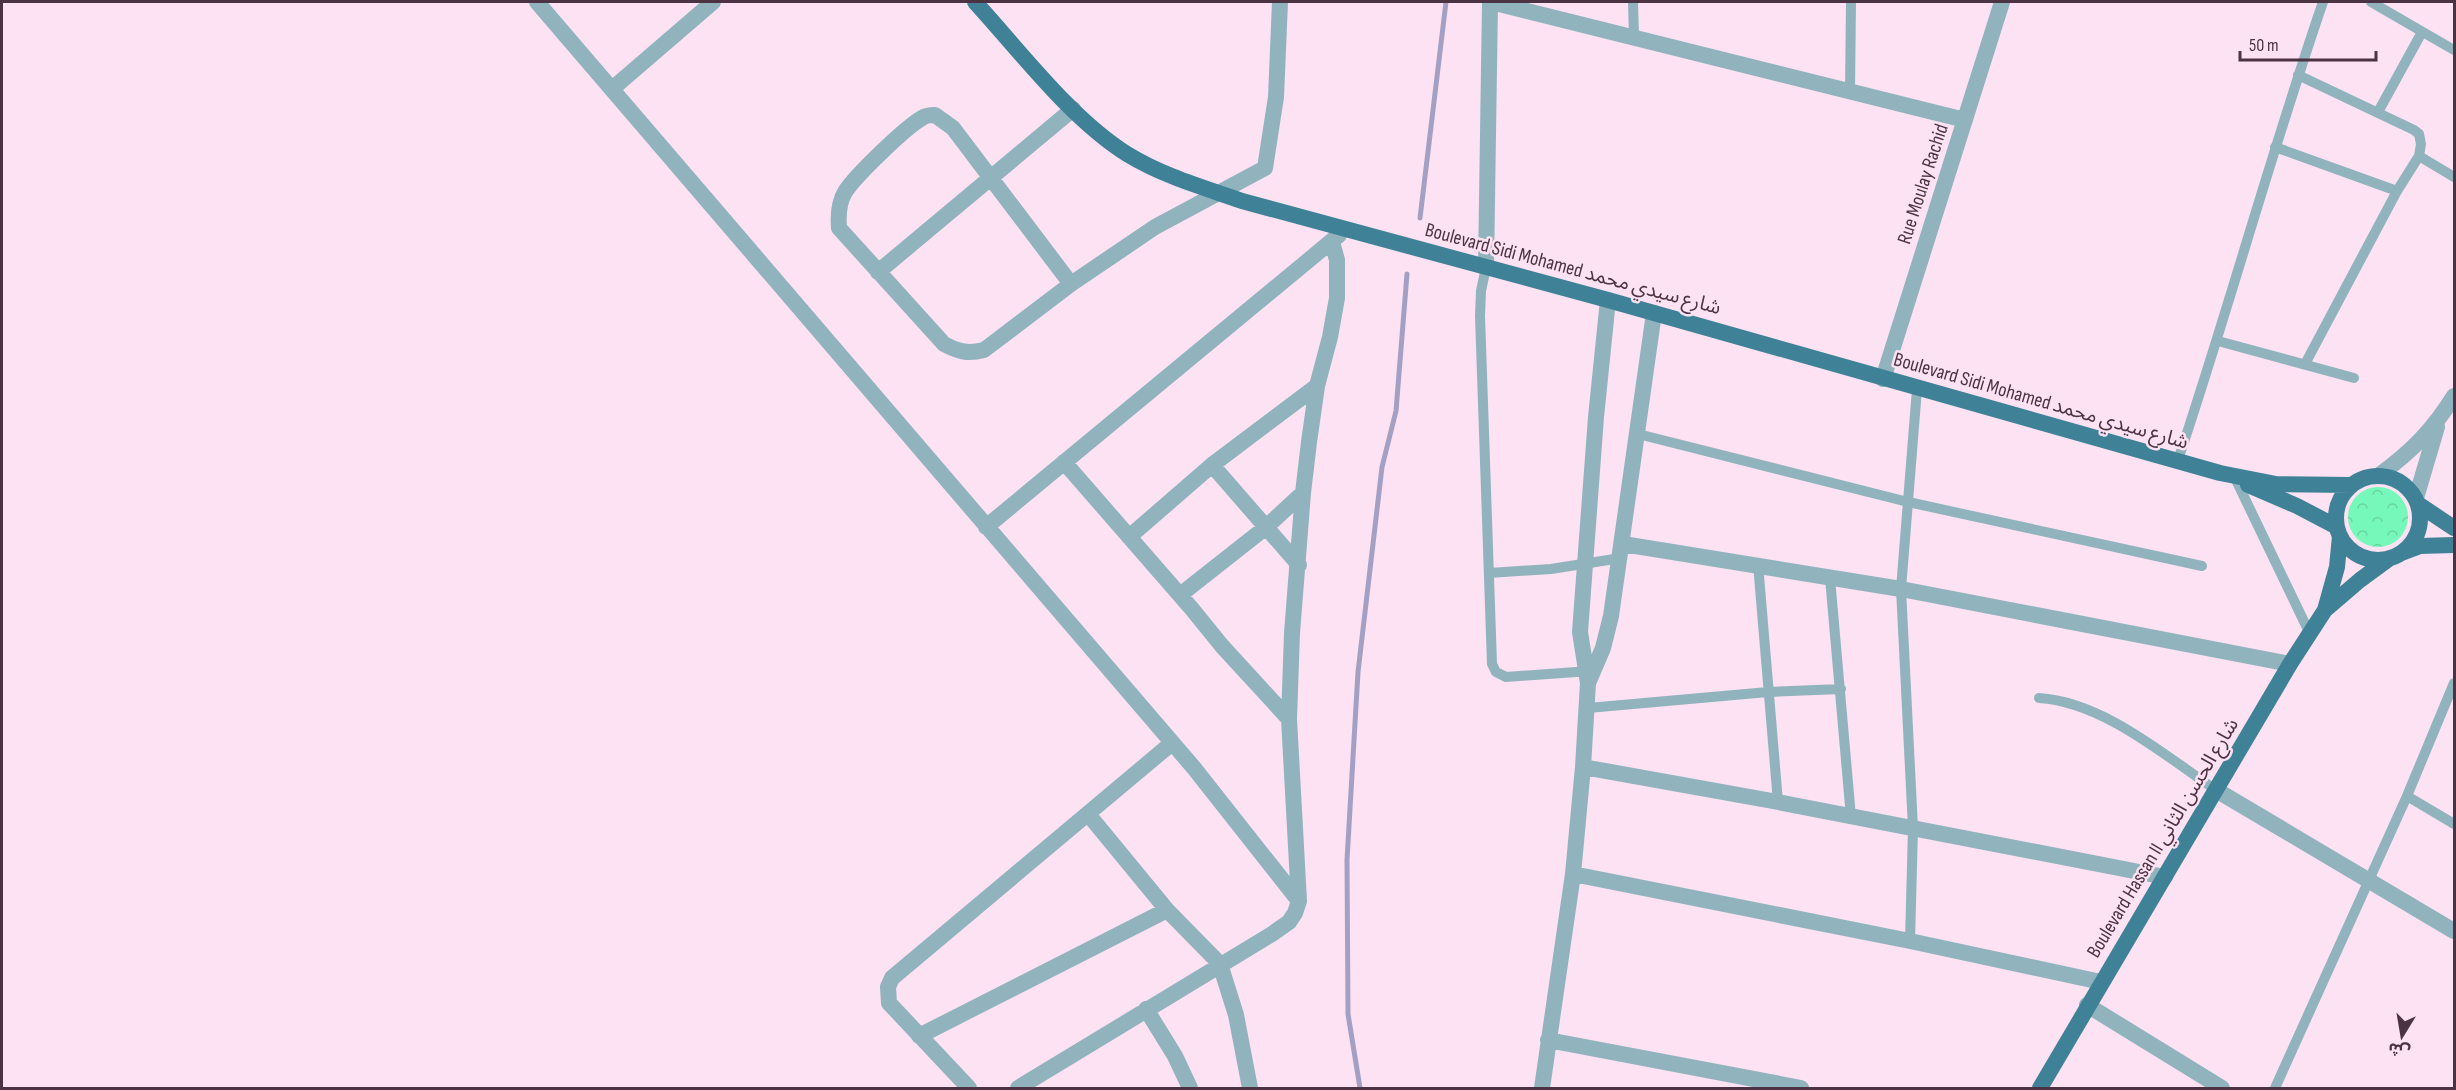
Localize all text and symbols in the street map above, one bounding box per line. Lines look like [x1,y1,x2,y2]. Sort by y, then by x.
scale bar [2240,24,2376,62]
text: 50 m [2249,35,2279,56]
street label: Rue Moulay Rachid [1892,121,1954,247]
street label: Boulevard Sidi Mohamed شارع سيدي محمد [1422,218,1724,323]
street label: Boulevard Sidi Mohamed شارع سيدي محمد [1890,347,2191,457]
street label: Boulevard Hassan II شارع الحسن الثاني [2082,714,2246,963]
north arrow [2372,1006,2432,1066]
text: ش [2387,1038,2412,1061]

